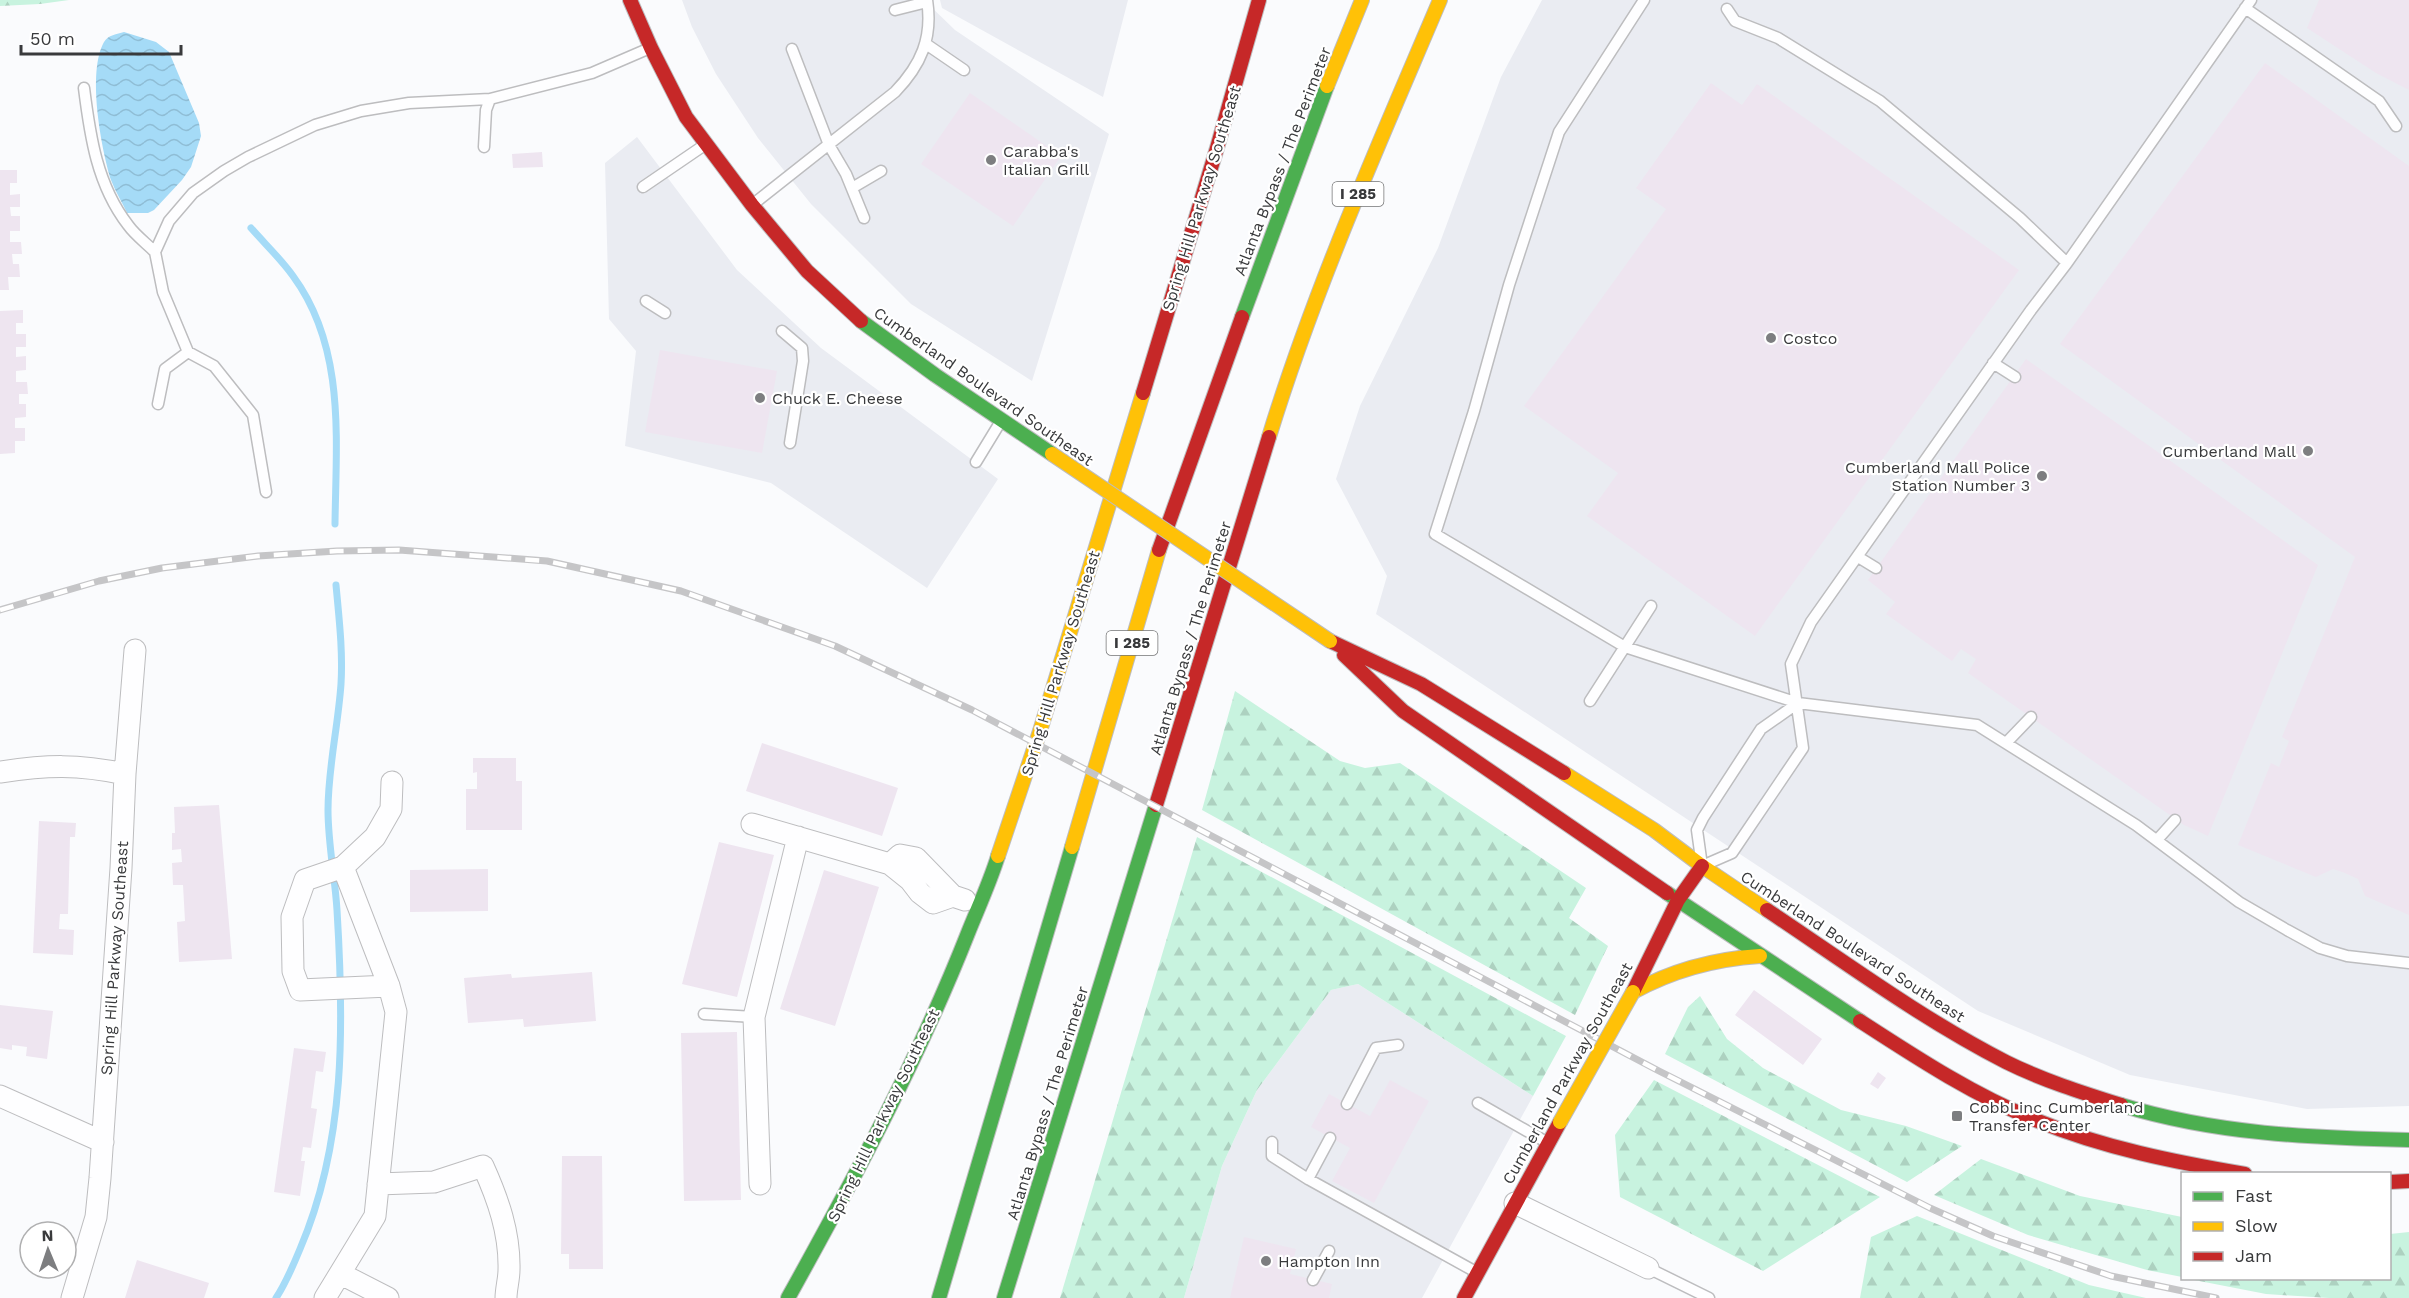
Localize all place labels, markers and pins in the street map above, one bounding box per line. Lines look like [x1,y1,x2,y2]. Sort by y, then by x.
place label: Carabba's Italian Grill [1003,142,1089,179]
marker: Carabba's Italian Grill [984,153,998,167]
place label: Costco [1783,329,1837,348]
marker: Costco [1764,331,1778,345]
place label: Chuck E. Cheese [772,389,903,408]
marker: Chuck E. Cheese [753,391,767,405]
place label: Cumberland Mall [2162,442,2296,461]
marker: Cumberland Mall [2301,444,2315,458]
place label: Cumberland Mall Police Station Number 3 [1845,458,2030,495]
marker: Cumberland Mall Police Station Number 3 [2035,469,2049,483]
place label: CobbLinc Cumberland Transfer Center [1969,1098,2143,1135]
marker: CobbLinc Cumberland Transfer Center [1950,1109,1964,1123]
place label: Hampton Inn [1278,1252,1380,1271]
marker: Hampton Inn [1259,1254,1273,1268]

